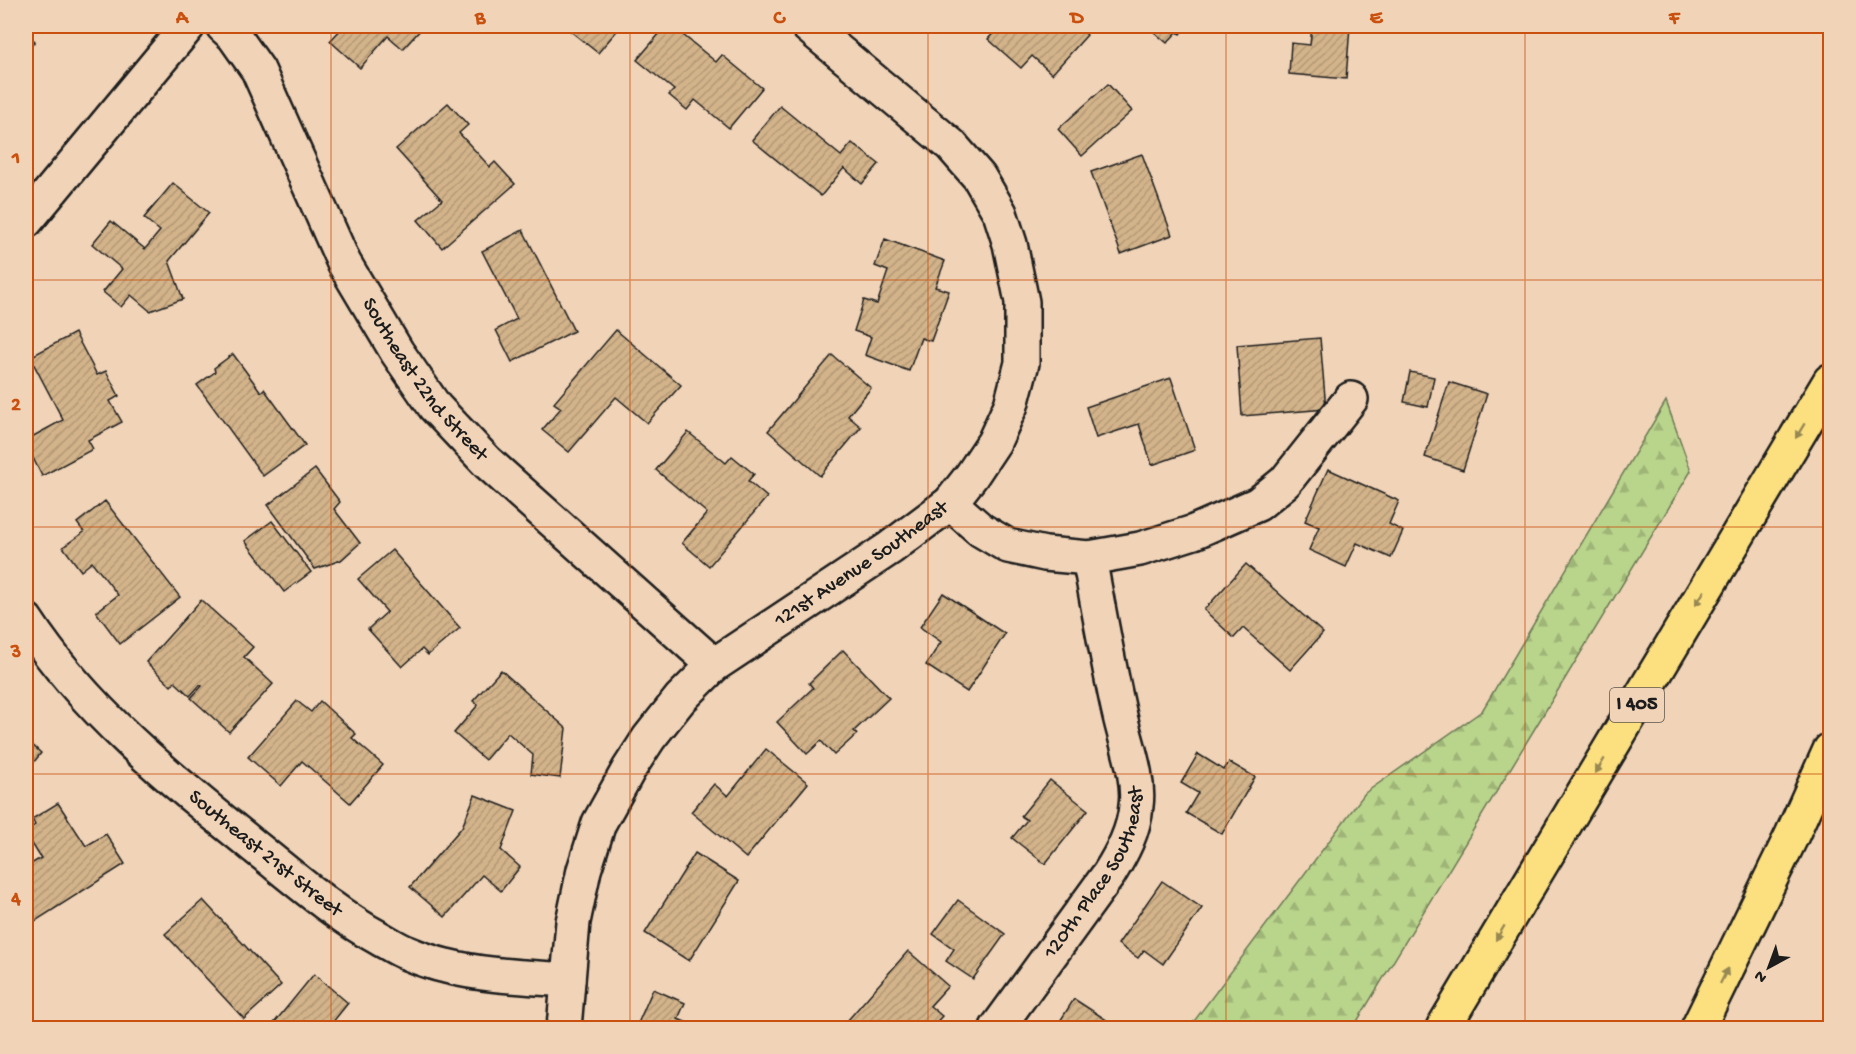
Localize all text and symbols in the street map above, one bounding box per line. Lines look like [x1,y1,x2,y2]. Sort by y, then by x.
text: A [175,8,190,31]
text: B [474,8,486,31]
text: C [773,8,787,31]
text: D [1068,8,1084,31]
text: E [1370,8,1384,31]
text: F [1668,8,1681,31]
text: 1 [11,148,20,171]
street label: Southeast 22nd Street [355,294,494,469]
text: 2 [11,395,21,418]
one-way arrow [1795,423,1806,439]
street label: 121st Avenue Southeast [769,494,956,634]
one-way arrow [1695,590,1706,606]
text: 3 [10,642,21,665]
road number: I 405 [1610,688,1664,722]
one-way arrow [1595,758,1606,774]
street label: 120th Place Southeast [1038,784,1149,965]
street label: Southeast 21st Street [183,785,349,925]
text: 4 [10,889,21,912]
one-way arrow [1495,925,1505,942]
north arrow [1739,937,1799,997]
text: N [1751,965,1772,986]
one-way arrow [1719,967,1729,984]

